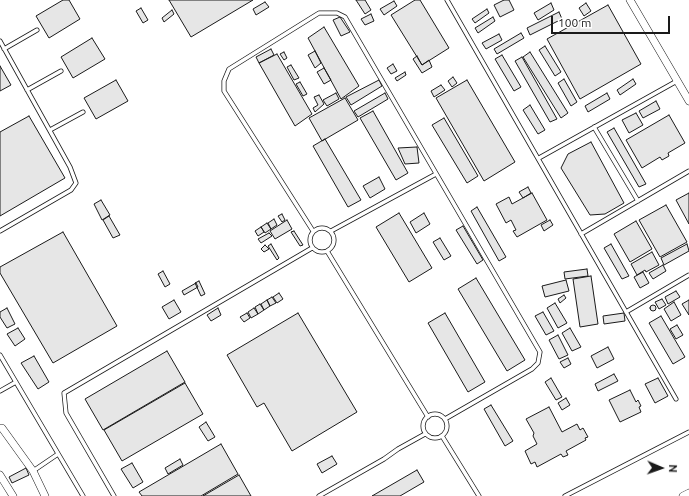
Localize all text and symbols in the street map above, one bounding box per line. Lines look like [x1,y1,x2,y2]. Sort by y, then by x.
scale bar [553,8,672,34]
text: 100 m [558,16,591,29]
north arrow [641,448,681,488]
text: N [667,464,679,473]

